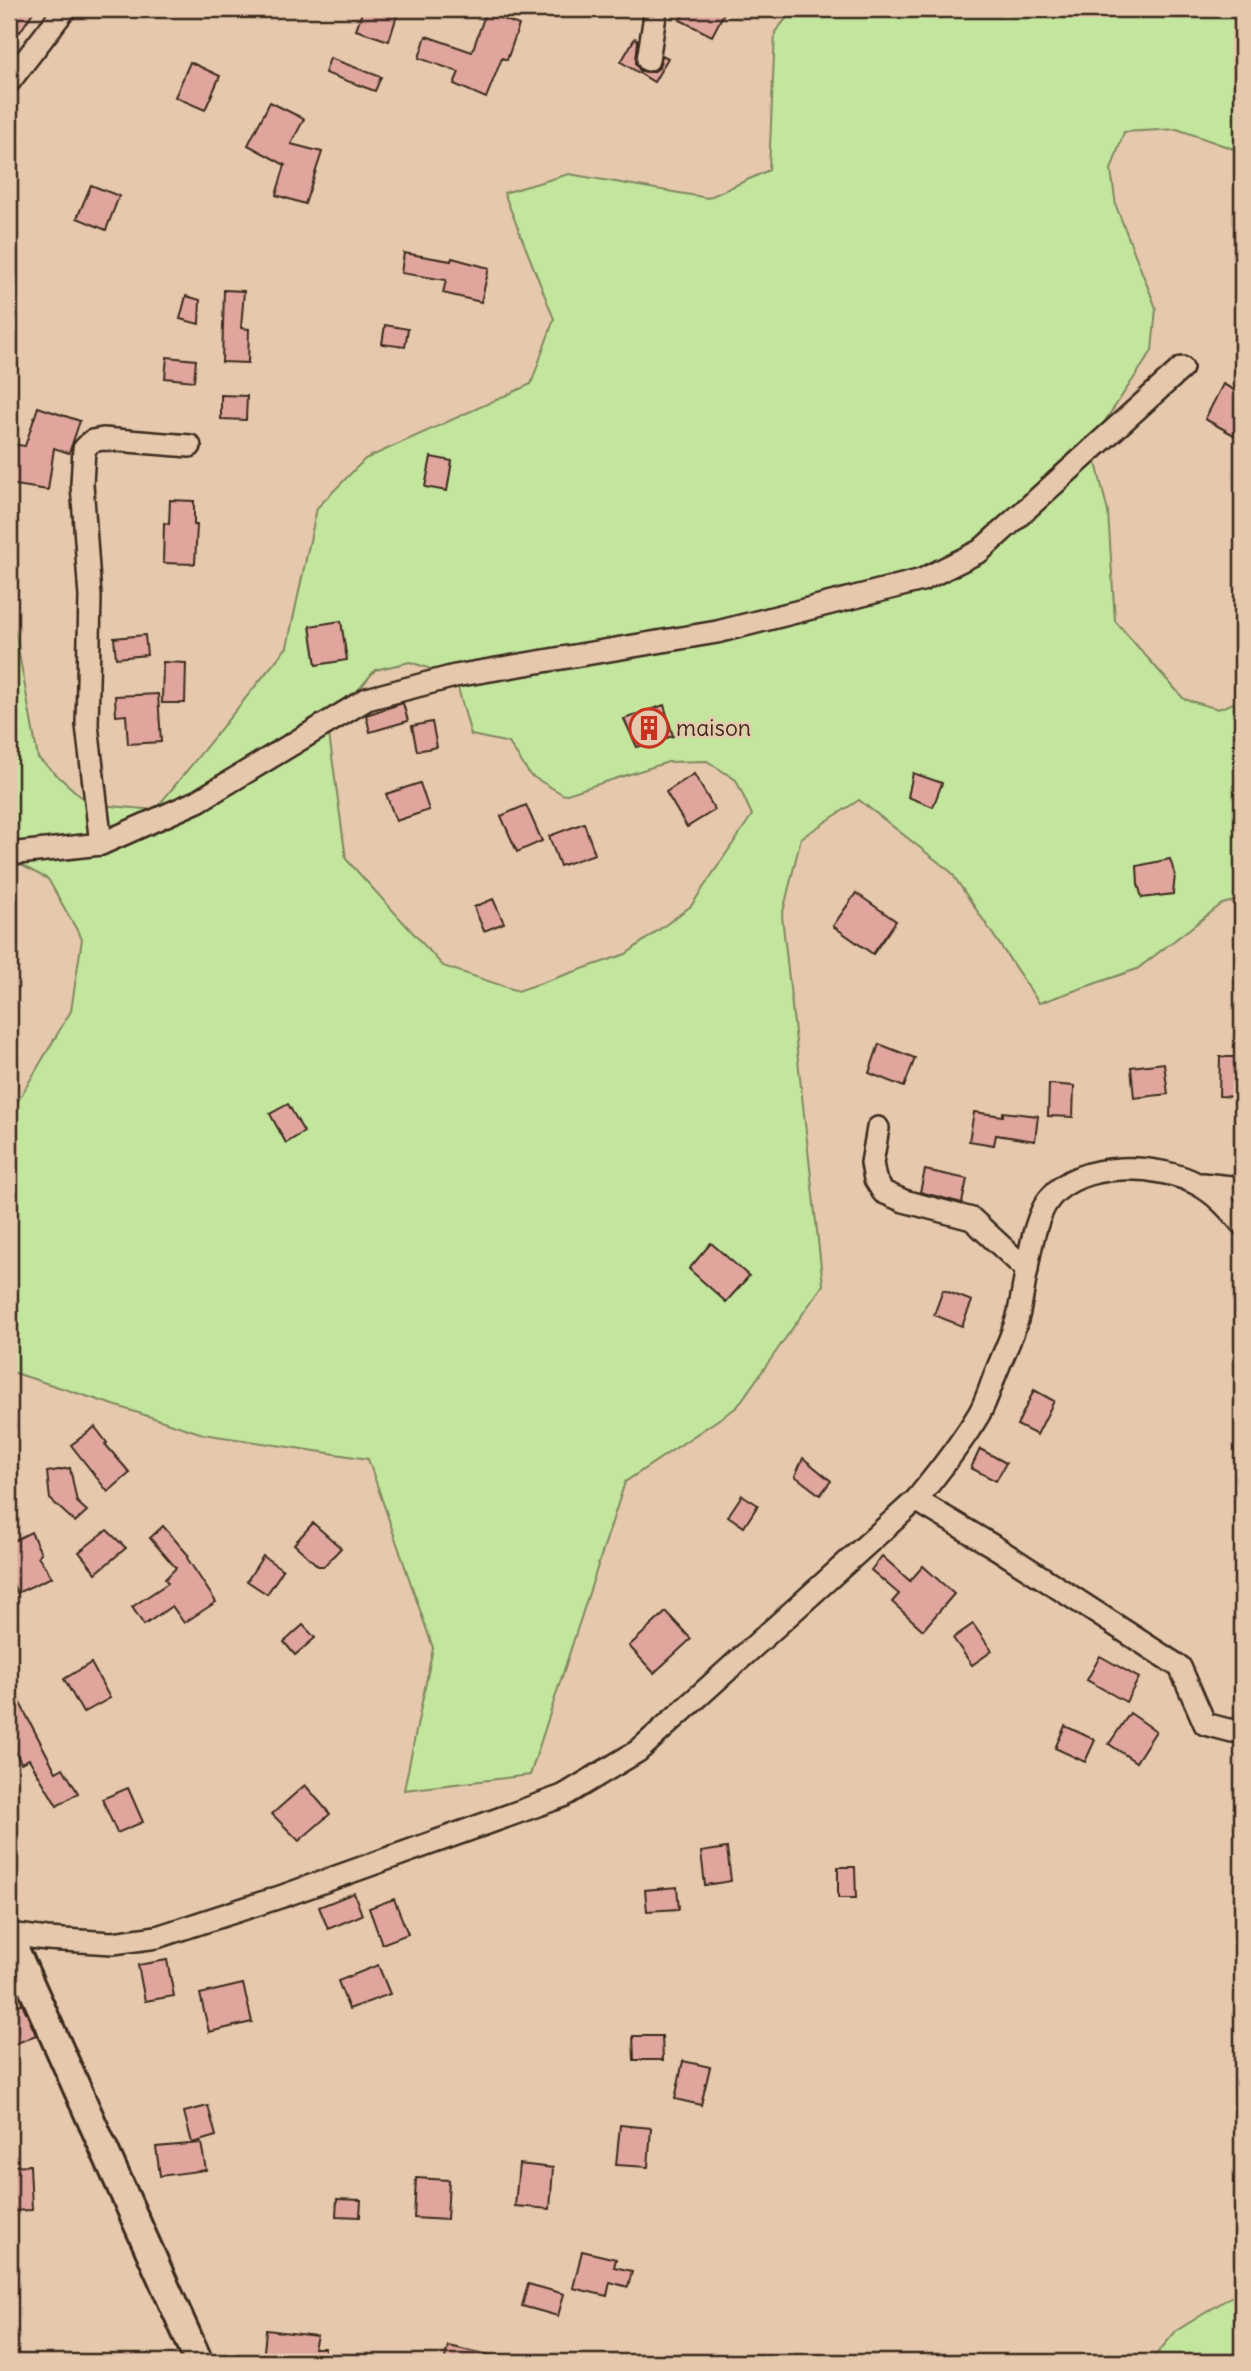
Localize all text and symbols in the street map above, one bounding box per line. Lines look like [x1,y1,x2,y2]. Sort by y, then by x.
building icon: maison [628,707,670,749]
place label: maison [676,713,751,742]

